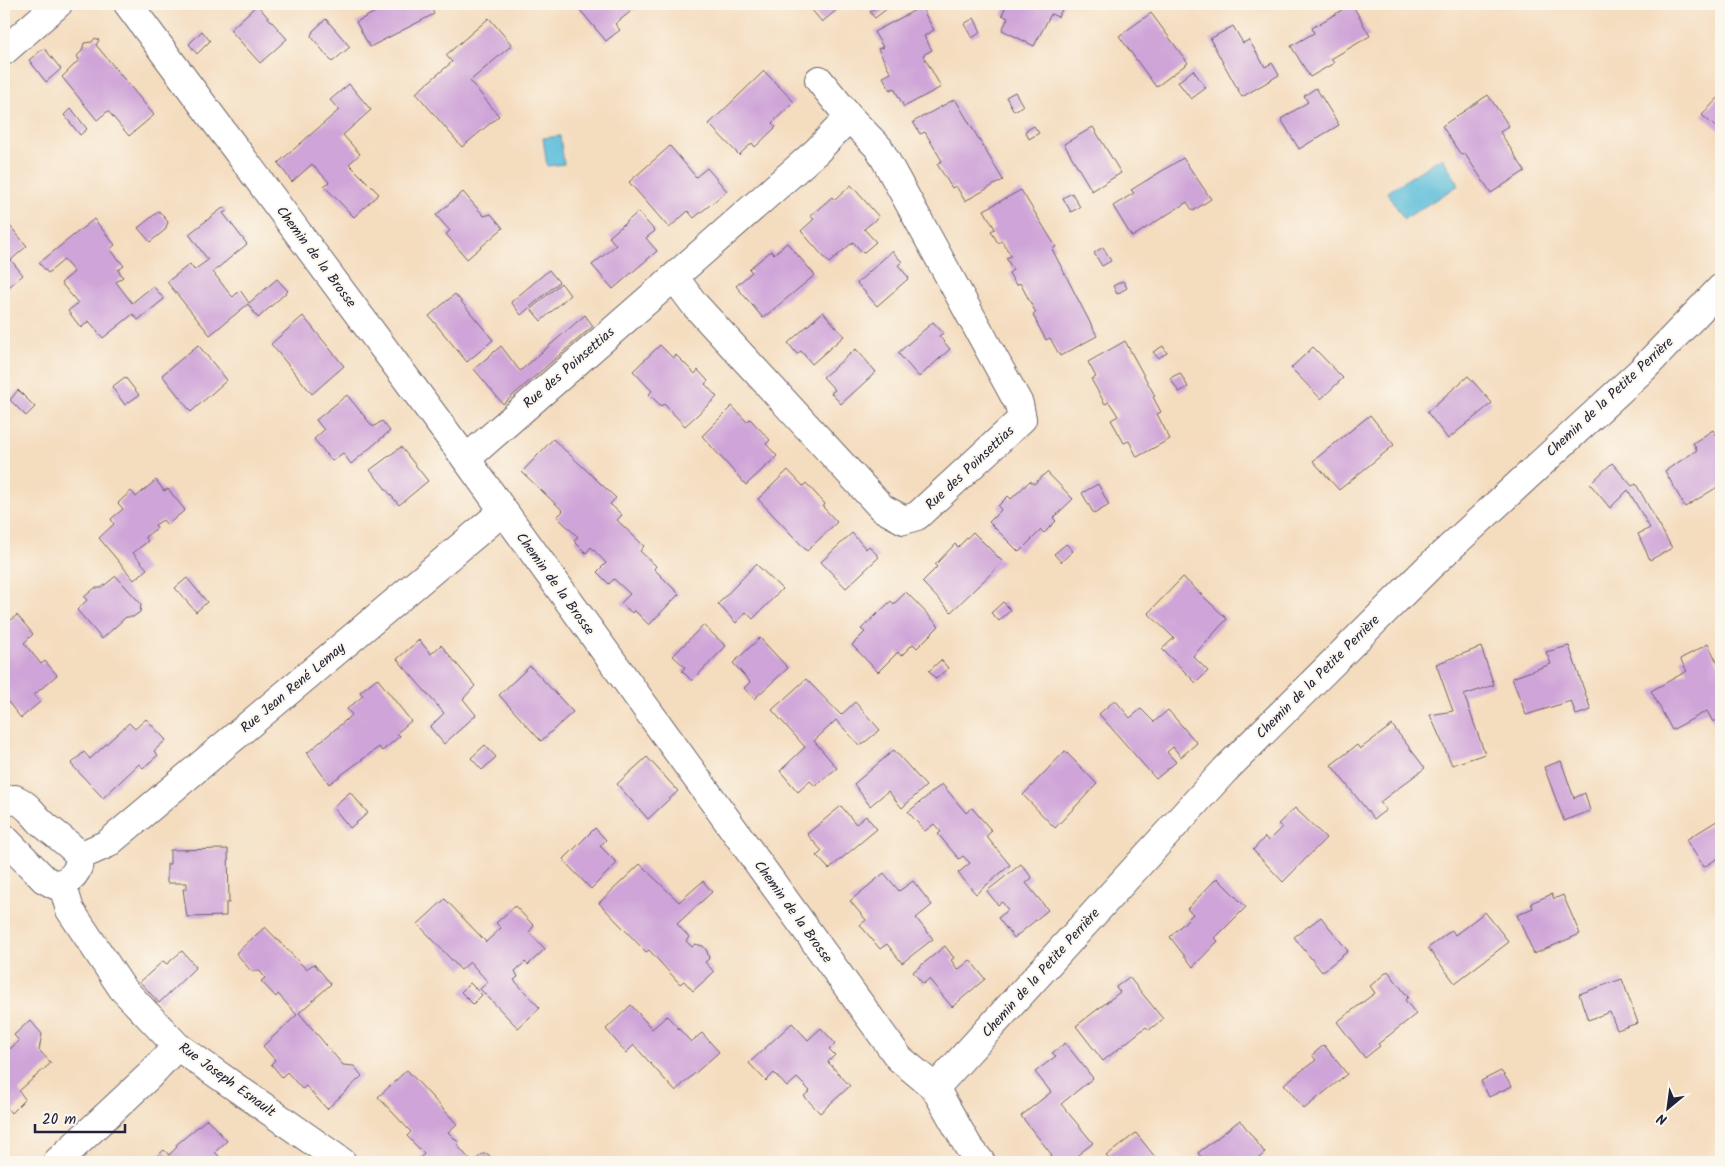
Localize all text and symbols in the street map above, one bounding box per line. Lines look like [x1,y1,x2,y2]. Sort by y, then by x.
street label: Chemin de la Brosse [270,202,362,313]
street label: Rue des Poinsettias [518,322,620,414]
street label: Chemin de la Petite Perrière [1541,331,1679,462]
street label: Rue des Poinsettias [920,421,1020,515]
street label: Chemin de la Brosse [510,528,600,641]
street label: Chemin de la Petite Perrière [1251,609,1386,744]
street label: Rue Jean René Lemay [236,637,351,739]
street label: Chemin de la Brosse [748,856,838,969]
street label: Chemin de la Petite Perrière [977,903,1106,1043]
street label: Rue Joseph Esnault [174,1037,281,1123]
north arrow [1642,1084,1692,1134]
scale bar [35,1101,125,1133]
text: N [1653,1107,1671,1130]
text: 20 m [42,1108,76,1132]

